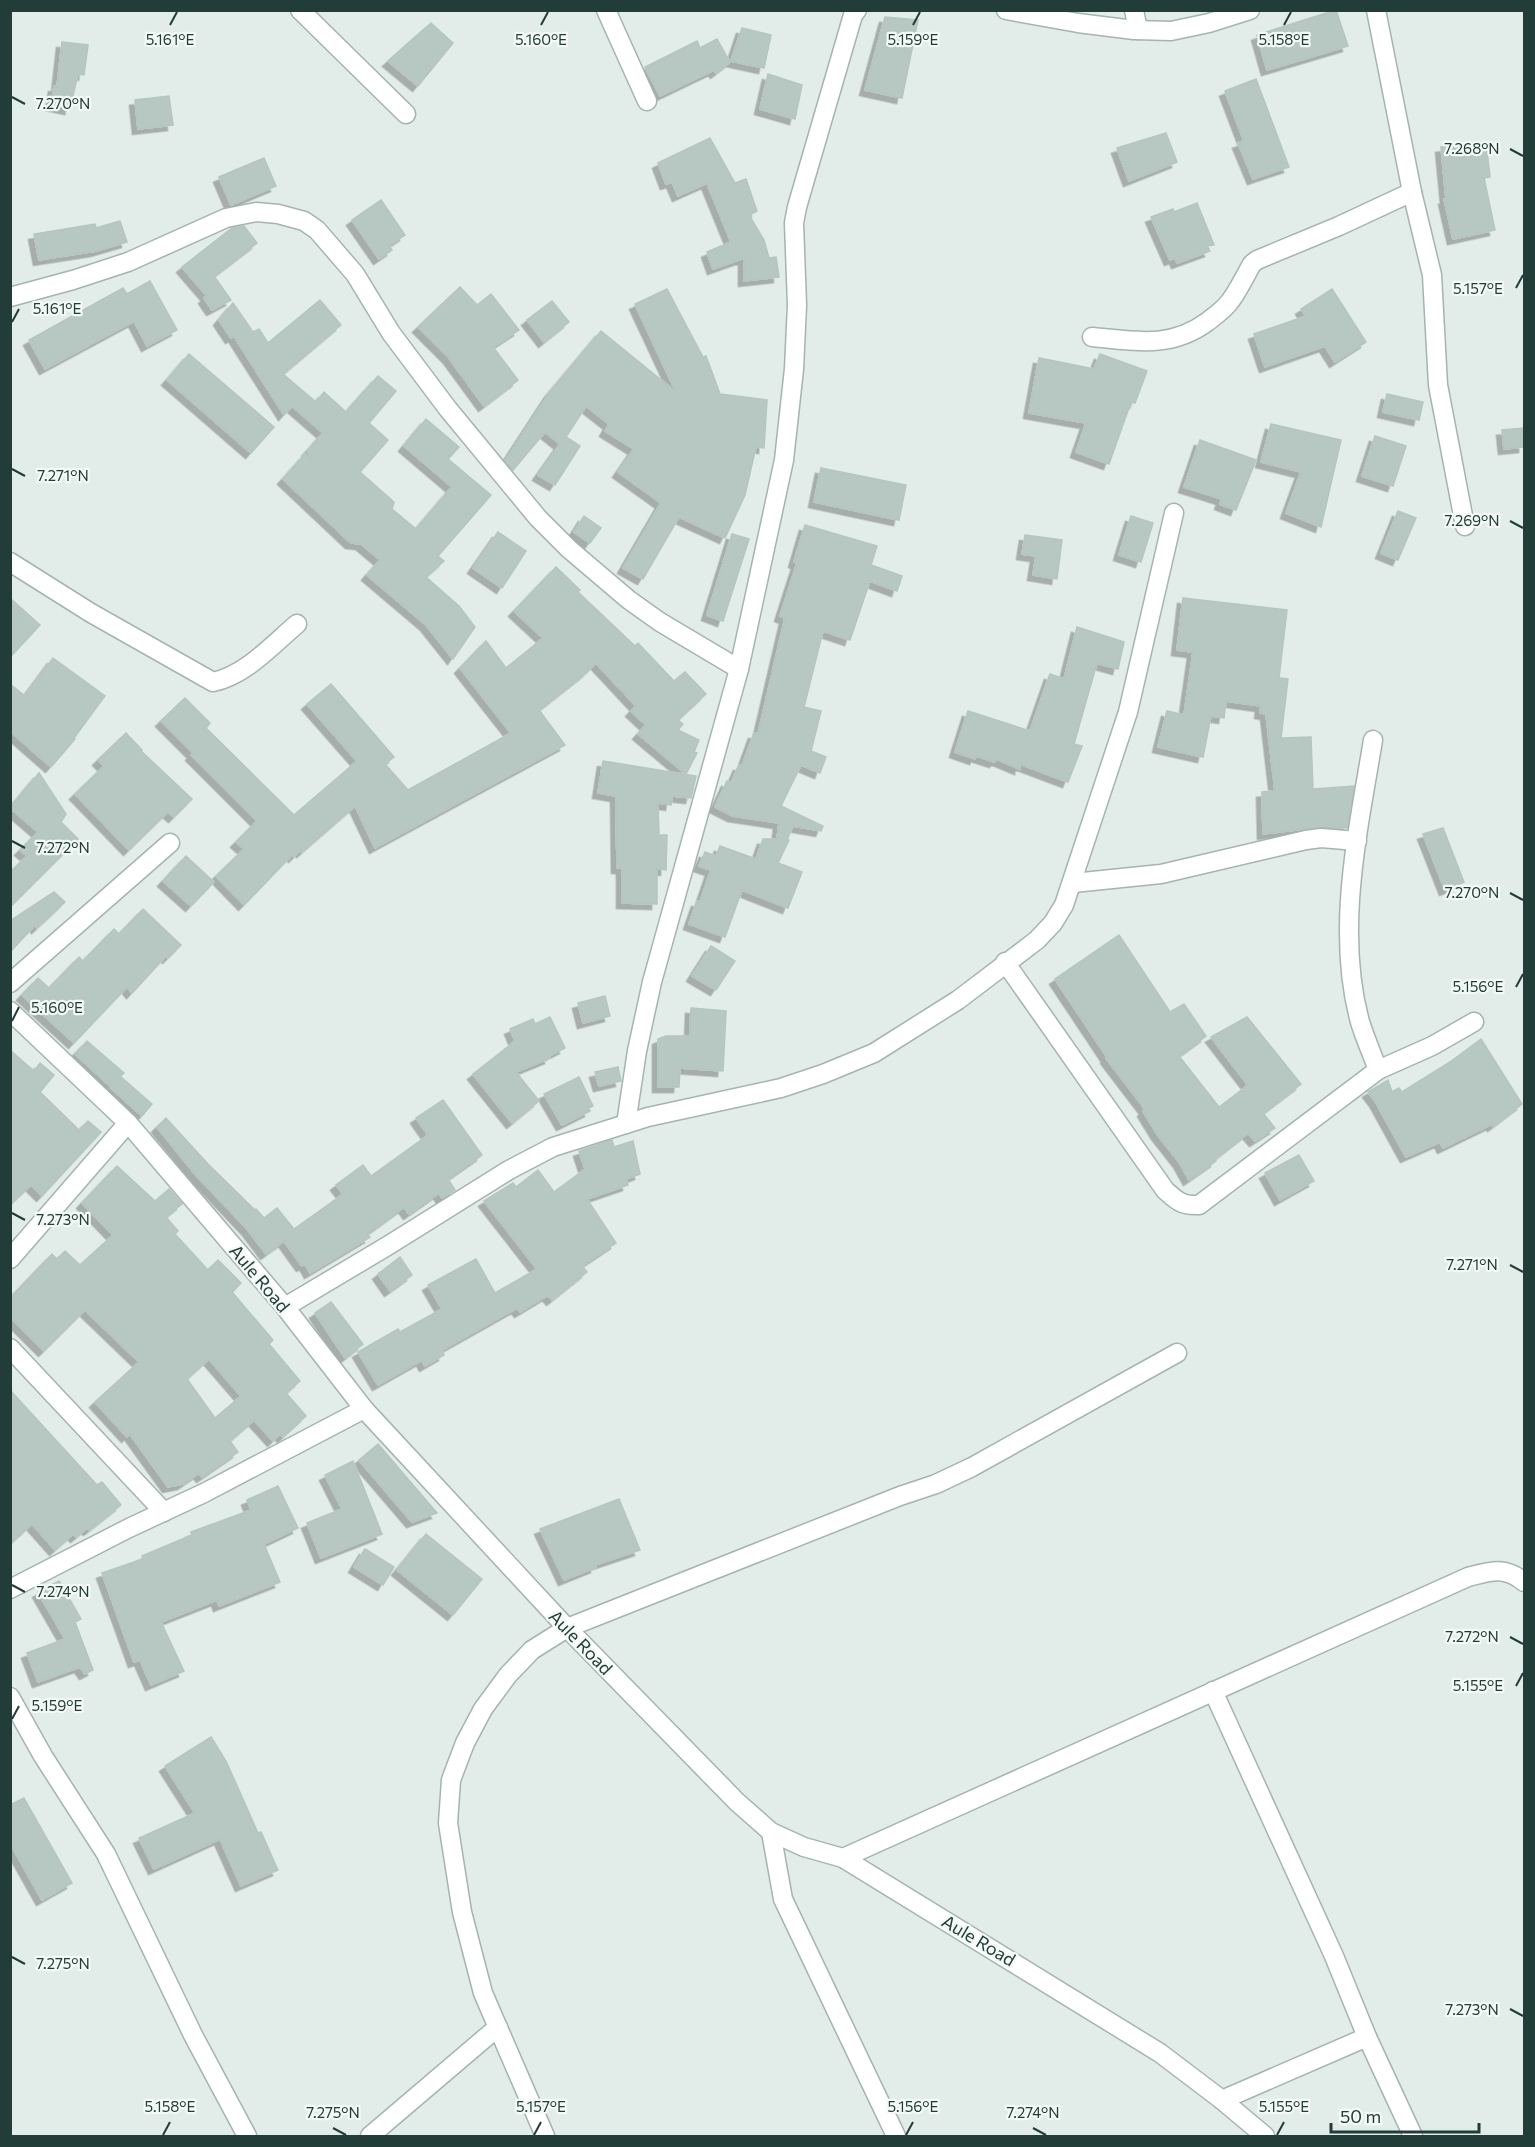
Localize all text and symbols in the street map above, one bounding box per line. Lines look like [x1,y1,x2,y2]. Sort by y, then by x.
text: 5.161°E [146,30,194,48]
text: 5.160°E [515,30,567,48]
text: 5.159°E [888,30,938,48]
text: 5.158°E [1259,30,1309,48]
text: 7.270°N [36,94,90,112]
text: 7.268°N [1444,139,1500,157]
text: 5.157°E [1453,279,1503,297]
text: 5.161°E [33,299,81,317]
text: 7.271°N [37,466,89,484]
text: 7.269°N [1444,511,1500,529]
text: 7.272°N [36,838,90,856]
text: 7.270°N [1445,883,1499,901]
text: 5.156°E [1453,977,1503,995]
text: 5.160°E [31,998,83,1016]
text: 7.273°N [36,1210,90,1228]
street label: Aule Road [225,1240,295,1316]
text: 7.271°N [1446,1255,1498,1273]
text: 7.274°N [36,1582,90,1600]
street label: Aule Road [545,1605,617,1679]
text: 7.272°N [1445,1627,1499,1645]
text: 5.155°E [1453,1676,1503,1694]
text: 5.159°E [32,1696,82,1714]
street label: Aule Road [938,1909,1020,1971]
text: 7.275°N [36,1954,90,1972]
text: 7.273°N [1445,2000,1499,2018]
scale bar [1331,2096,1480,2134]
text: 5.158°E [145,2097,195,2115]
text: 5.157°E [516,2097,566,2115]
text: 5.156°E [888,2097,938,2115]
text: 5.155°E [1259,2097,1309,2115]
text: 7.275°N [306,2103,360,2121]
text: 7.274°N [1006,2103,1060,2121]
text: 50 m [1340,2105,1381,2127]

